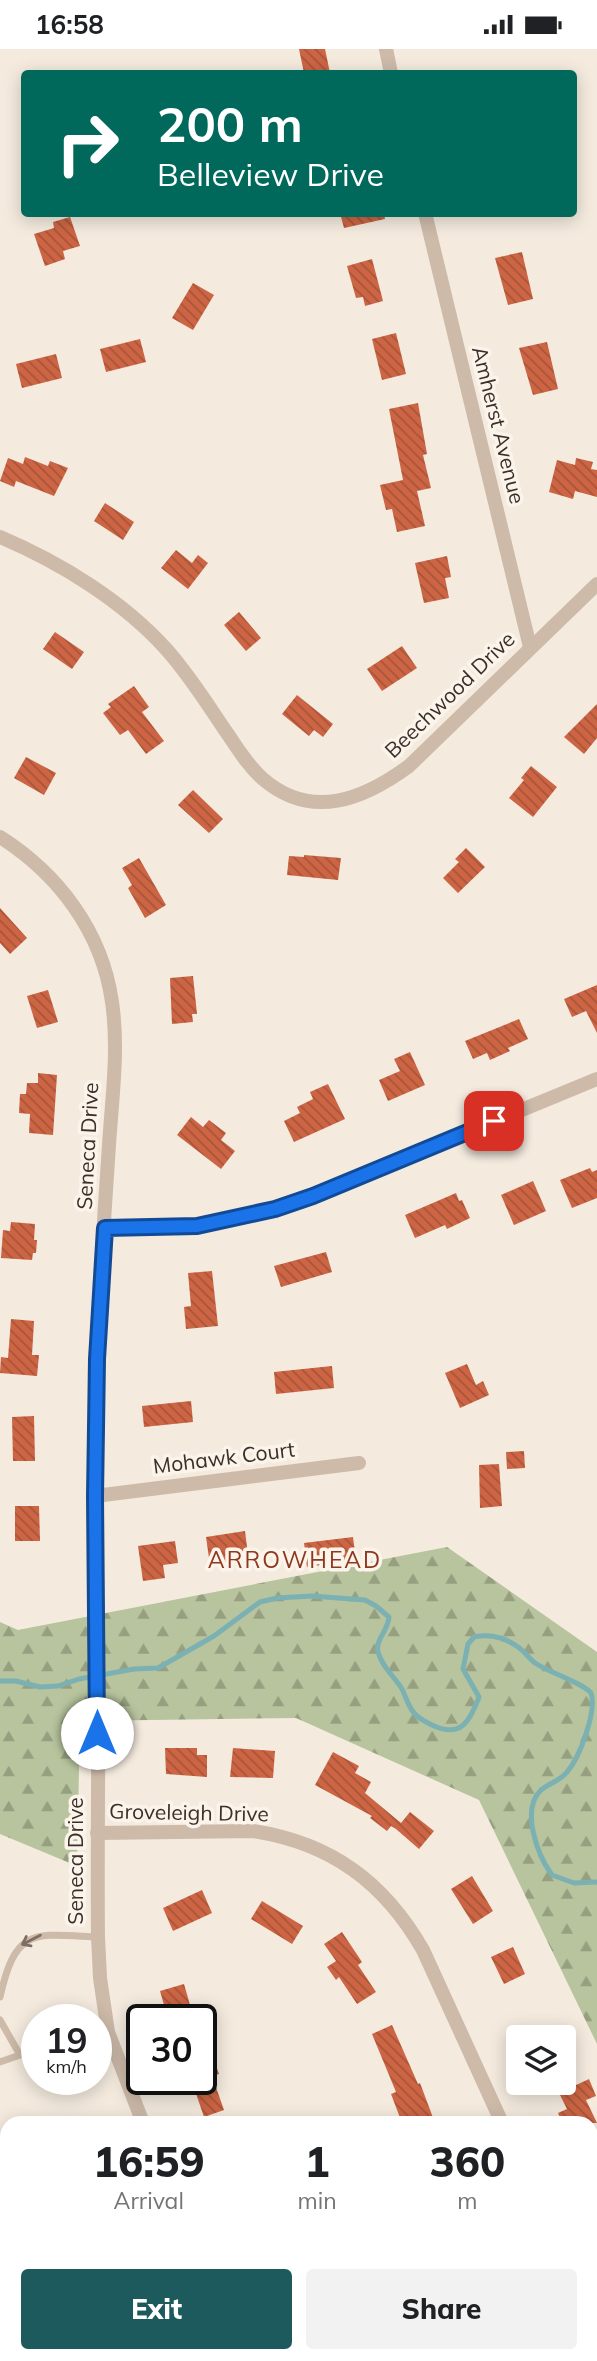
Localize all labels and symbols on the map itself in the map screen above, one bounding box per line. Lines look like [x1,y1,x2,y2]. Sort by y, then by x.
street label: Amherst Avenue [467,343,531,506]
street label: Beechwood Drive [379,626,520,763]
street label: Seneca Drive [71,1082,103,1210]
pin [464,1091,524,1151]
street label: Mohawk Court [152,1435,296,1479]
district label: ARROWHEAD [208,1545,382,1574]
position arrow [60,1696,134,1770]
street label: Seneca Drive [62,1797,88,1925]
street label: Groveleigh Drive [109,1798,269,1826]
one-way arrow [22,1933,42,1947]
speed limit sign: 30 [126,2004,217,2095]

